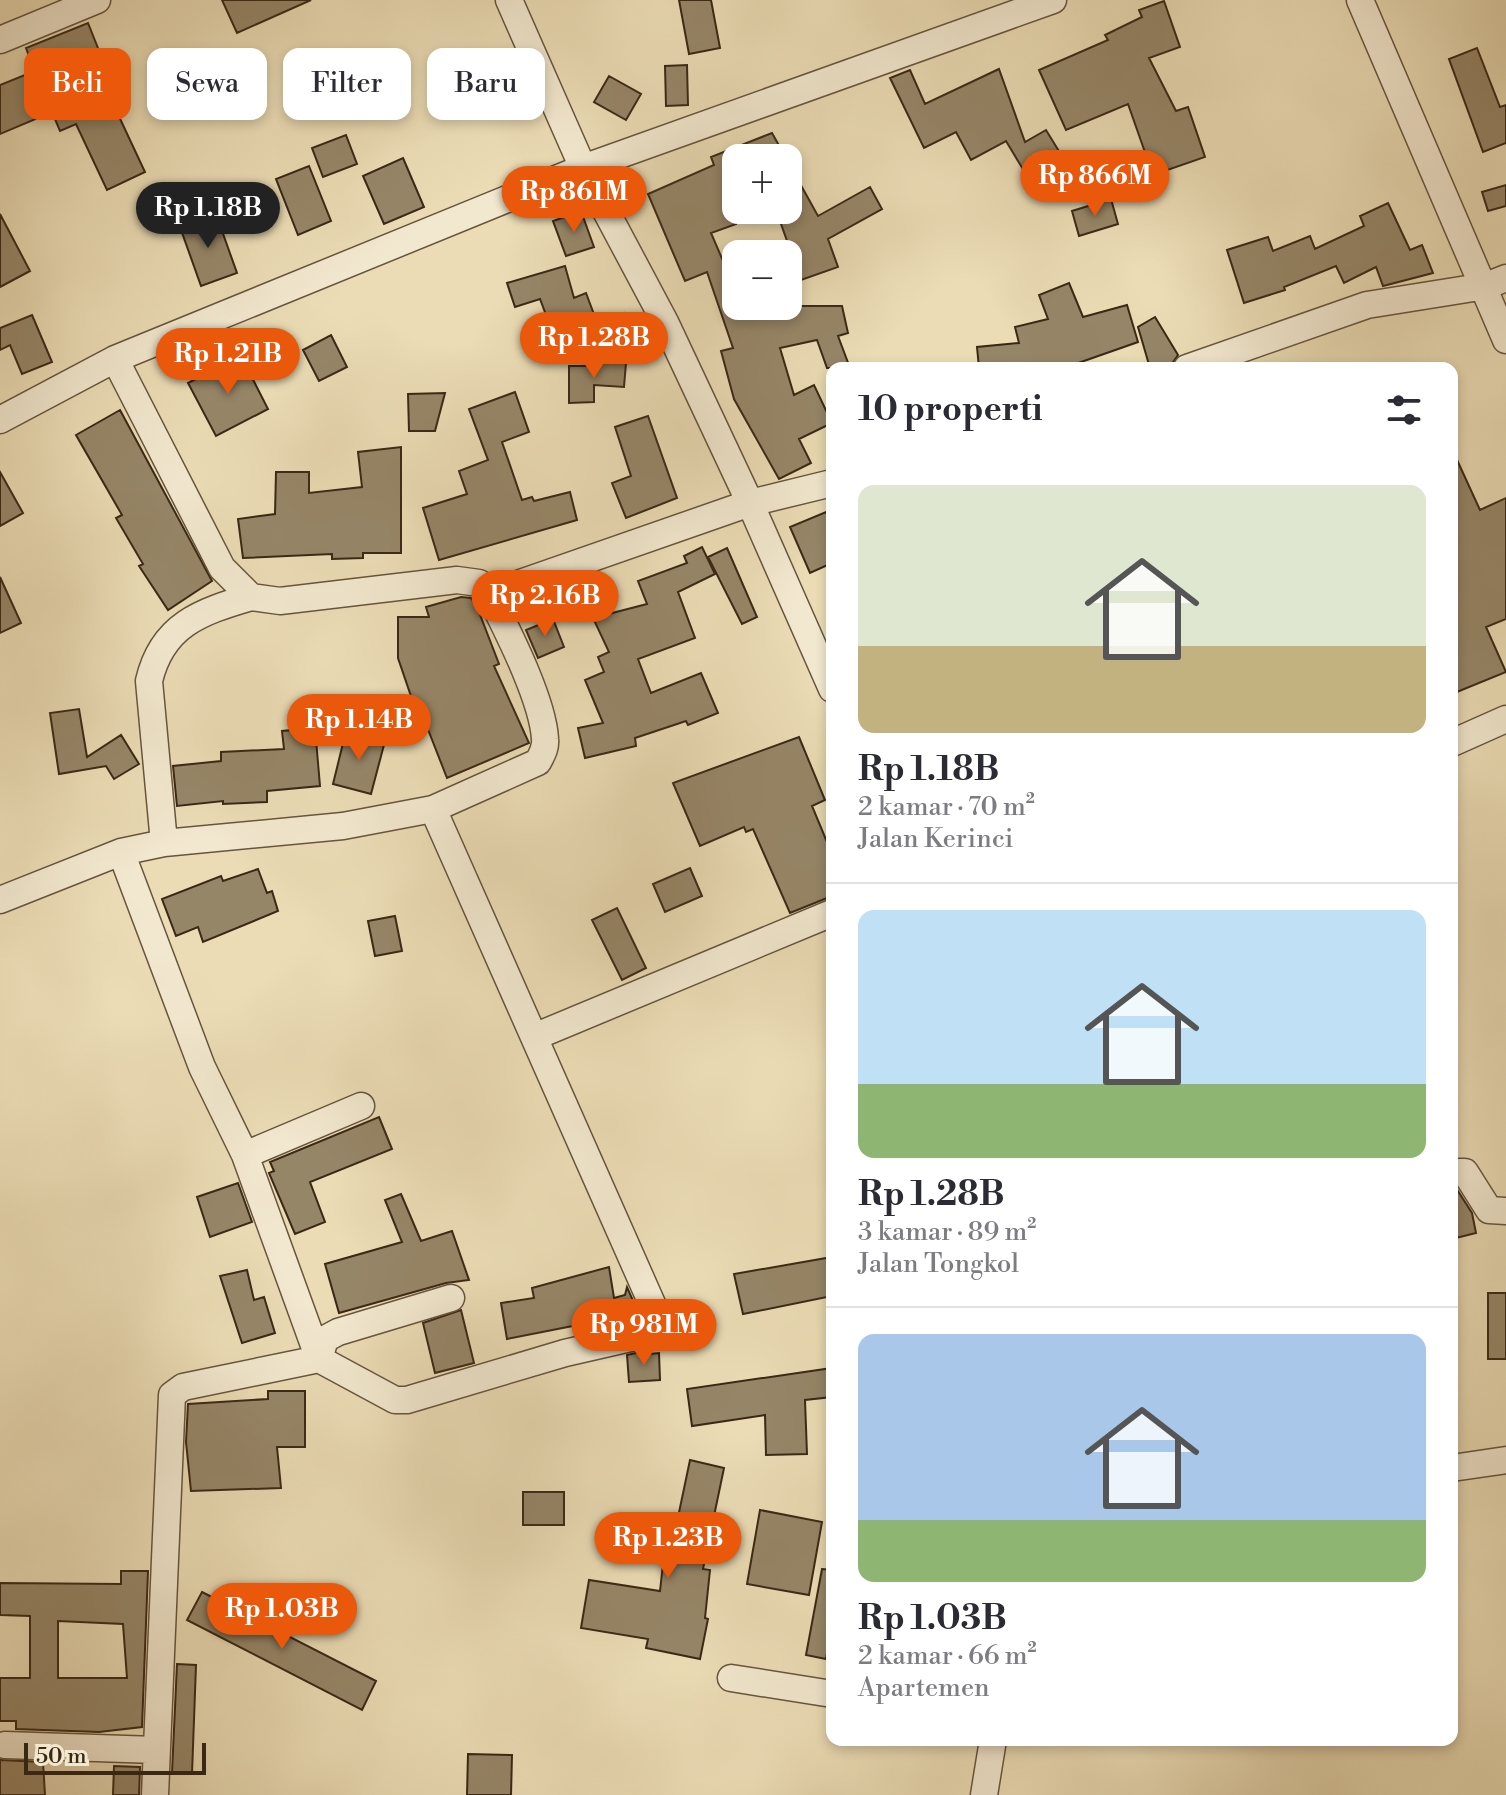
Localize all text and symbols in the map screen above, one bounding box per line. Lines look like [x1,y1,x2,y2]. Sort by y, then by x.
chip: Beli [24,48,131,120]
chip: Sewa [147,48,267,120]
chip: Filter [283,48,411,120]
chip: Baru [427,48,545,120]
map controls [722,144,802,320]
button: + [722,144,802,224]
pin: Rp 866M [1021,150,1169,218]
text: Rp 866M [1038,160,1152,192]
pin: Rp 861M [500,166,648,234]
text: Rp 861M [520,176,628,208]
pin: Rp 1.18B [125,182,291,250]
text: Rp 1.18B [154,192,262,224]
button: − [722,240,802,320]
pin: Rp 1.28B [511,312,677,380]
text: Rp 1.28B [538,322,650,354]
pin: Rp 1.21B [145,328,311,396]
text: Rp 1.21B [174,338,282,370]
icon: filters [1382,388,1426,432]
text: 10 properti [858,389,1043,431]
icon: home [1070,537,1214,681]
pin: Rp 2.16B [462,570,628,638]
text: Rp 2.16B [490,580,600,612]
pin: Rp 1.14B [276,694,442,762]
text: Rp 1.14B [305,704,413,736]
text: Rp 1.18B [858,749,999,791]
text: 2 kamar · 70 m² [858,791,1035,823]
text: Jalan Kerinci [858,823,1013,855]
icon: home [1070,962,1214,1106]
text: Rp 1.28B [858,1174,1005,1216]
text: 3 kamar · 89 m² [858,1216,1036,1248]
text: Jalan Tongkol [858,1248,1019,1280]
pin: Rp 981M [570,1299,718,1367]
text: Rp 981M [589,1309,699,1341]
icon: home [1070,1386,1214,1530]
pin: Rp 1.23B [585,1512,751,1580]
text: Rp 1.23B [612,1522,724,1554]
pin: Rp 1.03B [199,1583,365,1651]
text: Rp 1.03B [225,1593,339,1625]
text: Rp 1.03B [858,1598,1007,1640]
text: 2 kamar · 66 m² [858,1640,1037,1672]
text: Apartemen [858,1672,990,1704]
scale bar [24,1739,206,1775]
text: 50 m [36,1743,87,1770]

